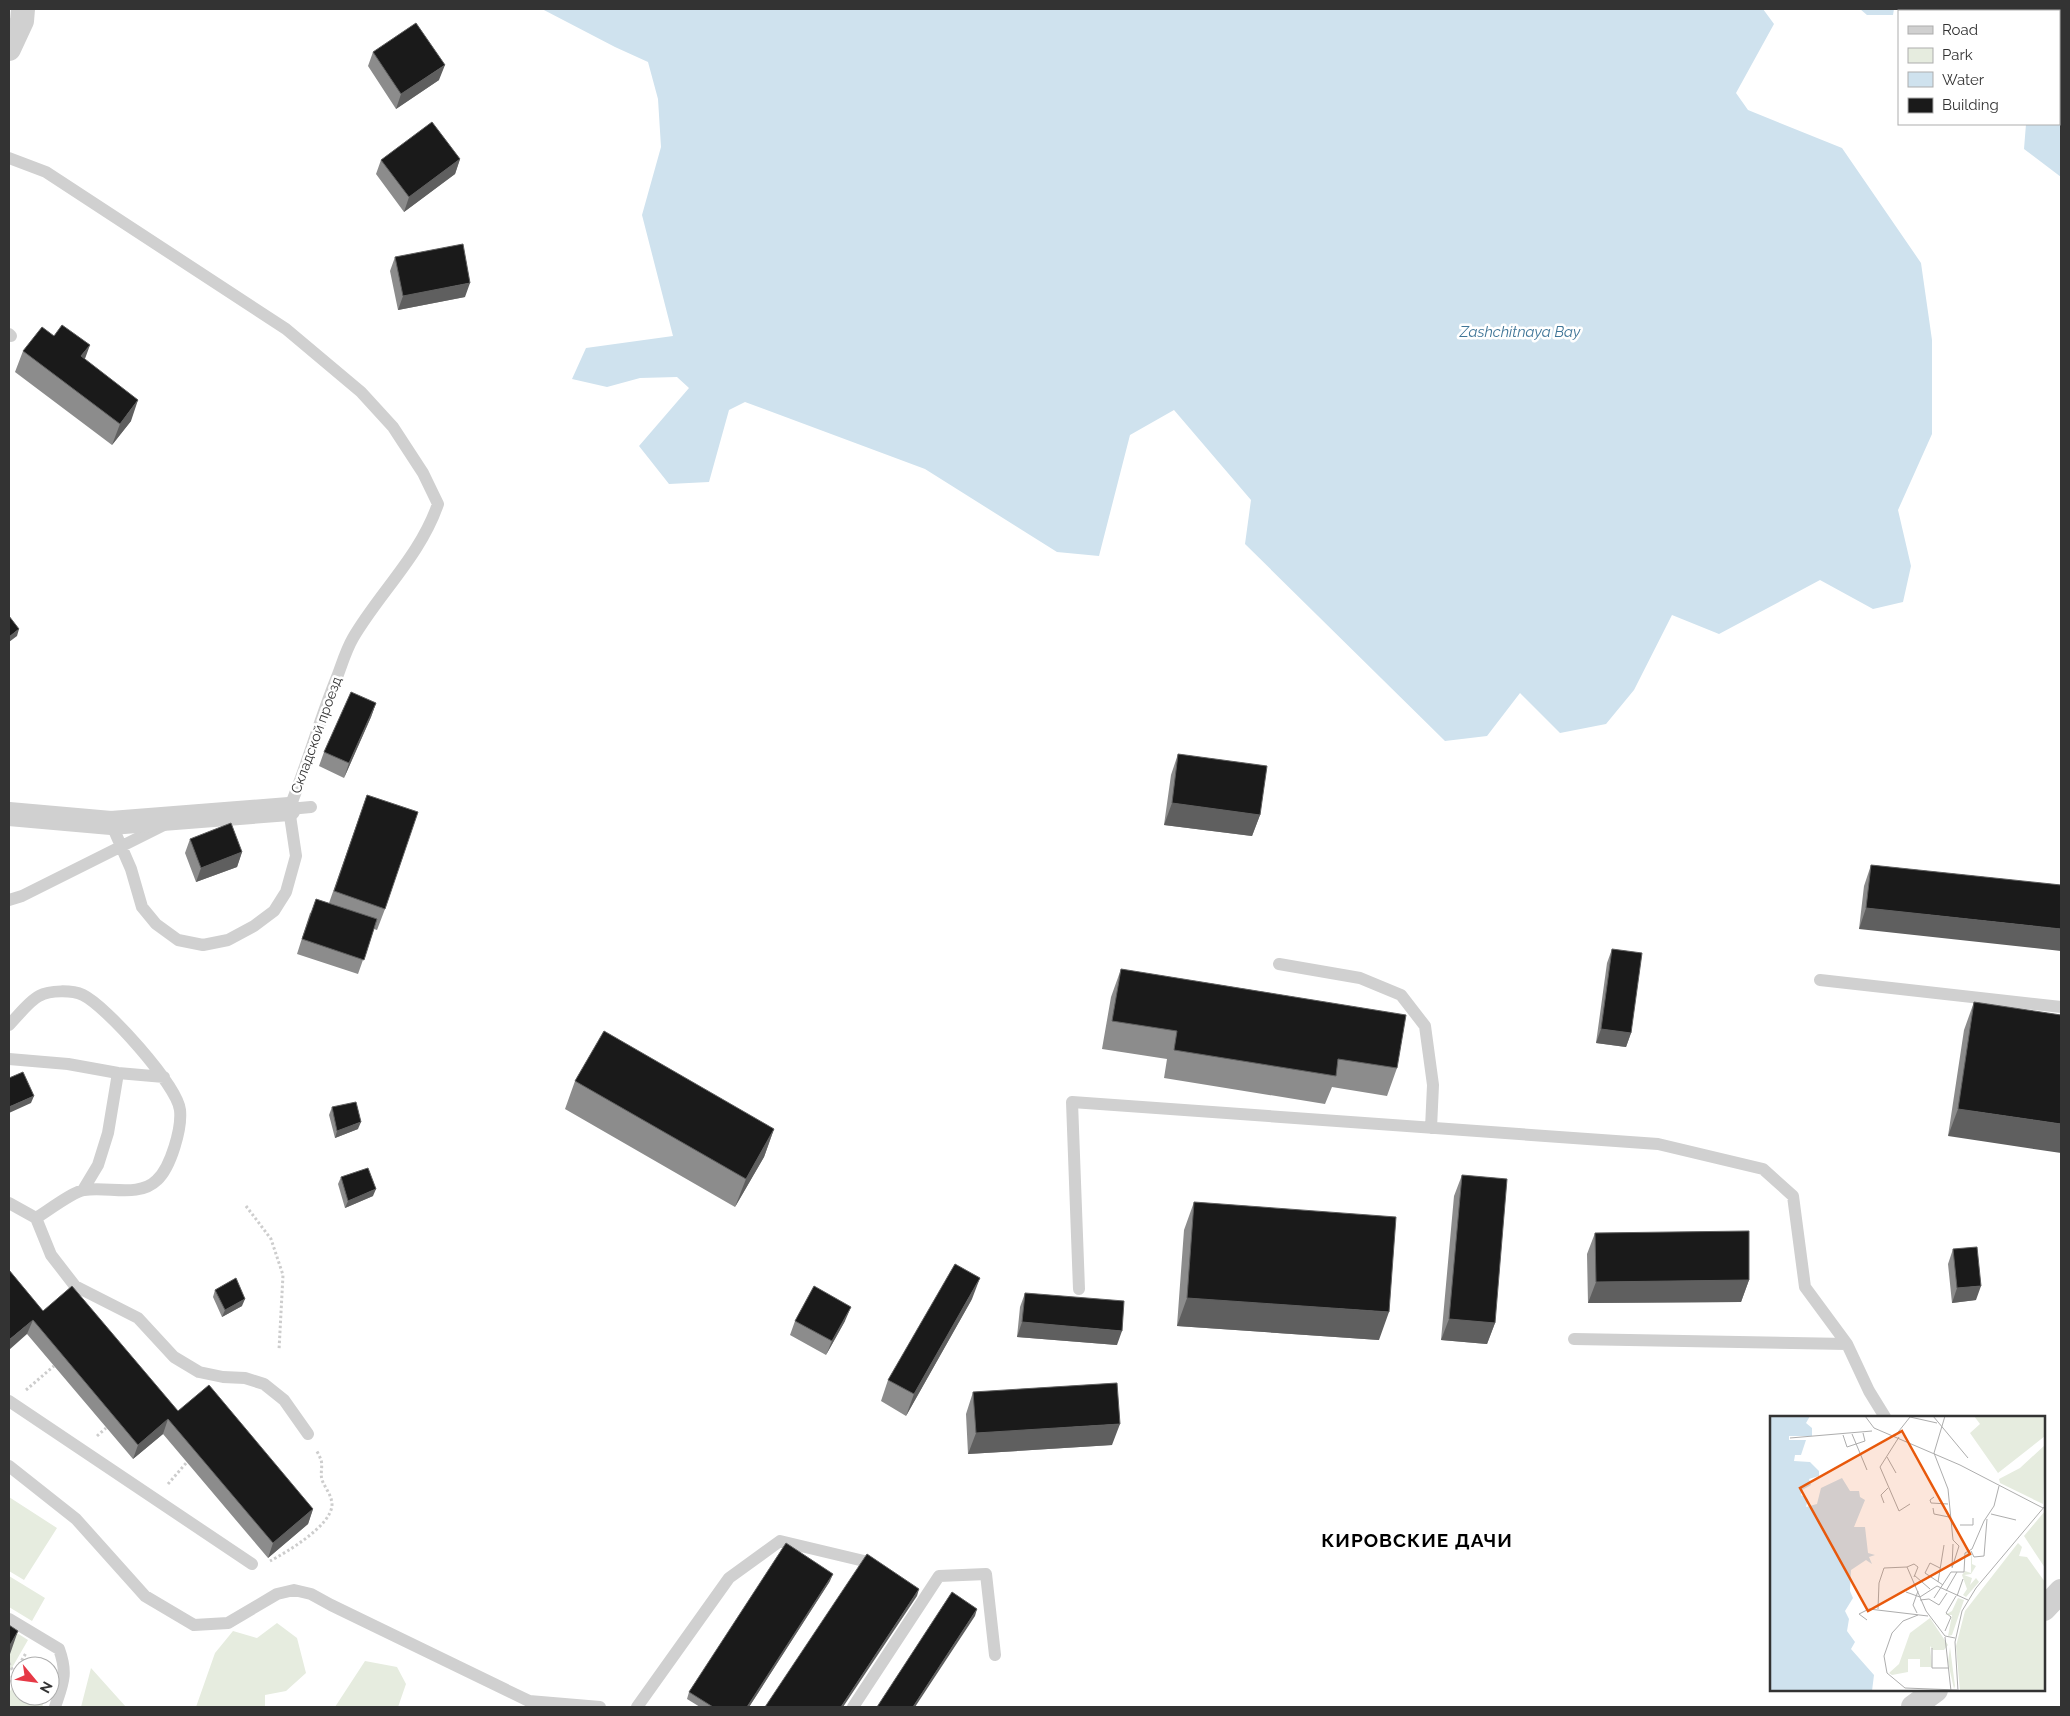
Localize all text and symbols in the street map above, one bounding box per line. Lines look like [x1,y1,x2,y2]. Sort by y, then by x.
legend [1898,10,2060,125]
text: Road [1942,21,1978,39]
text: Park [1942,46,1973,64]
text: Water [1942,71,1985,89]
text: Building [1942,96,1999,114]
water label: Zashchitnaya Bay [1459,323,1581,341]
street label: Складской проезд [287,674,345,796]
inset map [1770,1416,2045,1691]
district label: КИРОВСКИЕ ДАЧИ [1321,1529,1513,1551]
north arrow [10,1656,60,1706]
text: N [37,1679,56,1696]

